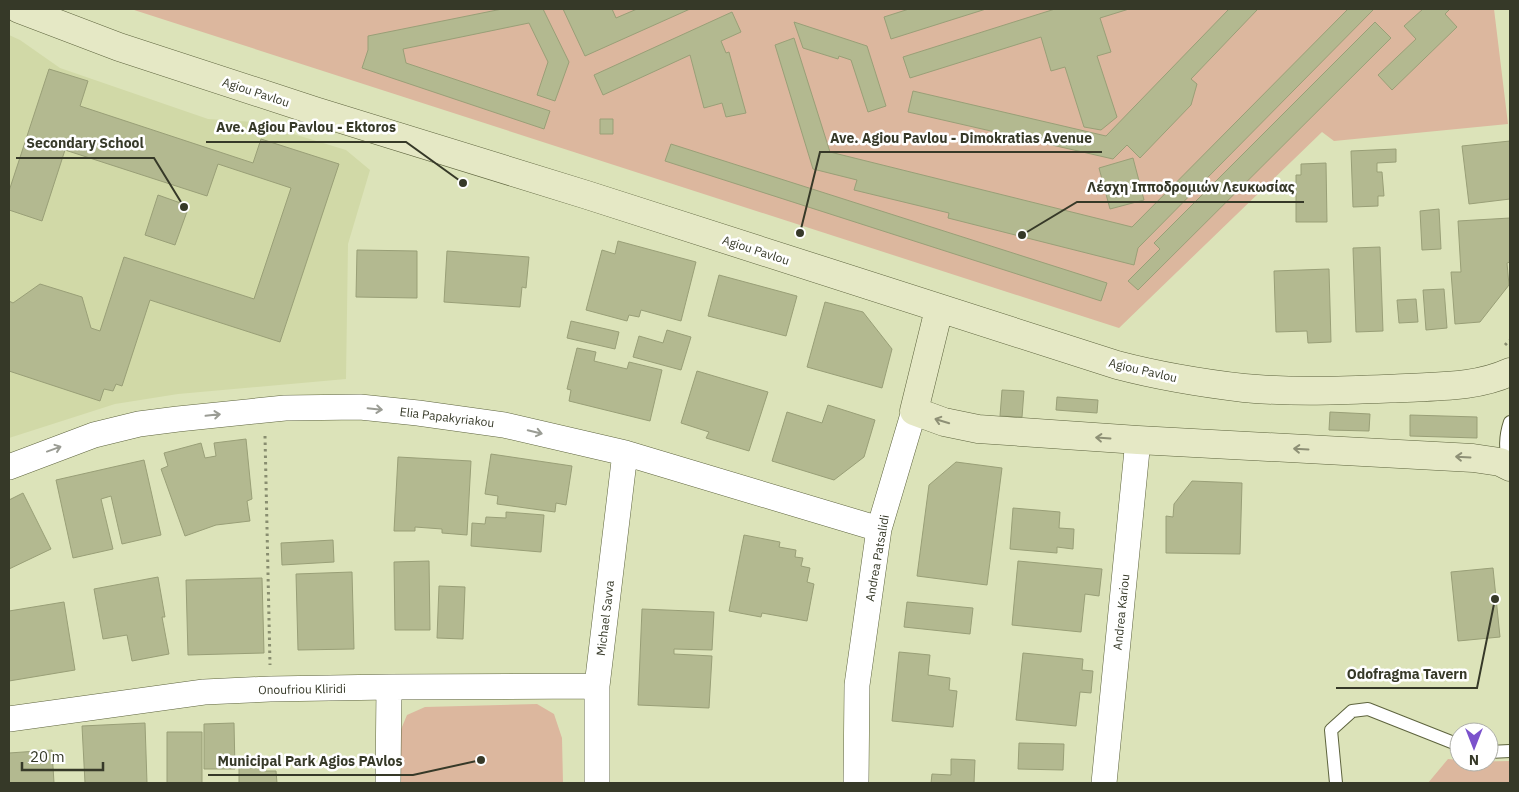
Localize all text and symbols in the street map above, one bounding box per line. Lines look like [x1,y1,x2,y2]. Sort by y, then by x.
street label: Agiou Pavlou [221,74,291,110]
callout: Ave. Agiou Pavlou - Ektoros [206,113,406,142]
text: Ave. Agiou Pavlou - Ektoros [216,118,396,136]
callout: Ave. Agiou Pavlou - Dimokratias Avenue [820,123,1102,152]
callout: Secondary School [16,129,154,158]
text: Ave. Agiou Pavlou - Dimokratias Avenue [830,129,1092,147]
text: Secondary School [26,134,144,152]
callout: Λέσχη Ιπποδρομιών Λευκωσίας [1077,173,1304,202]
text: Λέσχη Ιπποδρομιών Λευκωσίας [1087,178,1295,196]
street label: Agiou Pavlou [721,232,791,268]
street label: Agiou Pavlou [1107,355,1179,385]
one-way arrow [366,404,382,413]
street label: Elia Papakyriakou [399,404,495,430]
one-way arrow [204,410,220,420]
one-way arrow [935,416,951,426]
one-way arrow [527,428,543,437]
one-way arrow [1096,433,1112,442]
one-way arrow [46,444,62,453]
one-way arrow [1293,444,1309,453]
one-way arrow [1455,453,1471,462]
street label: Andrea Patsalidi [862,513,892,603]
street label: Andrea Kariou [1110,573,1132,651]
street label: Michael Savva [593,579,617,657]
callout: Odofragma Tavern [1336,659,1477,688]
text: Odofragma Tavern [1347,665,1467,683]
street label: Onoufriou Kliridi [258,681,346,697]
north arrow [1449,722,1499,772]
scale bar [22,740,104,772]
callout: Municipal Park Agios PAvlos [208,746,413,775]
text: 20 m [30,747,65,766]
text: N [1469,751,1479,769]
text: Municipal Park Agios PAvlos [217,752,403,770]

